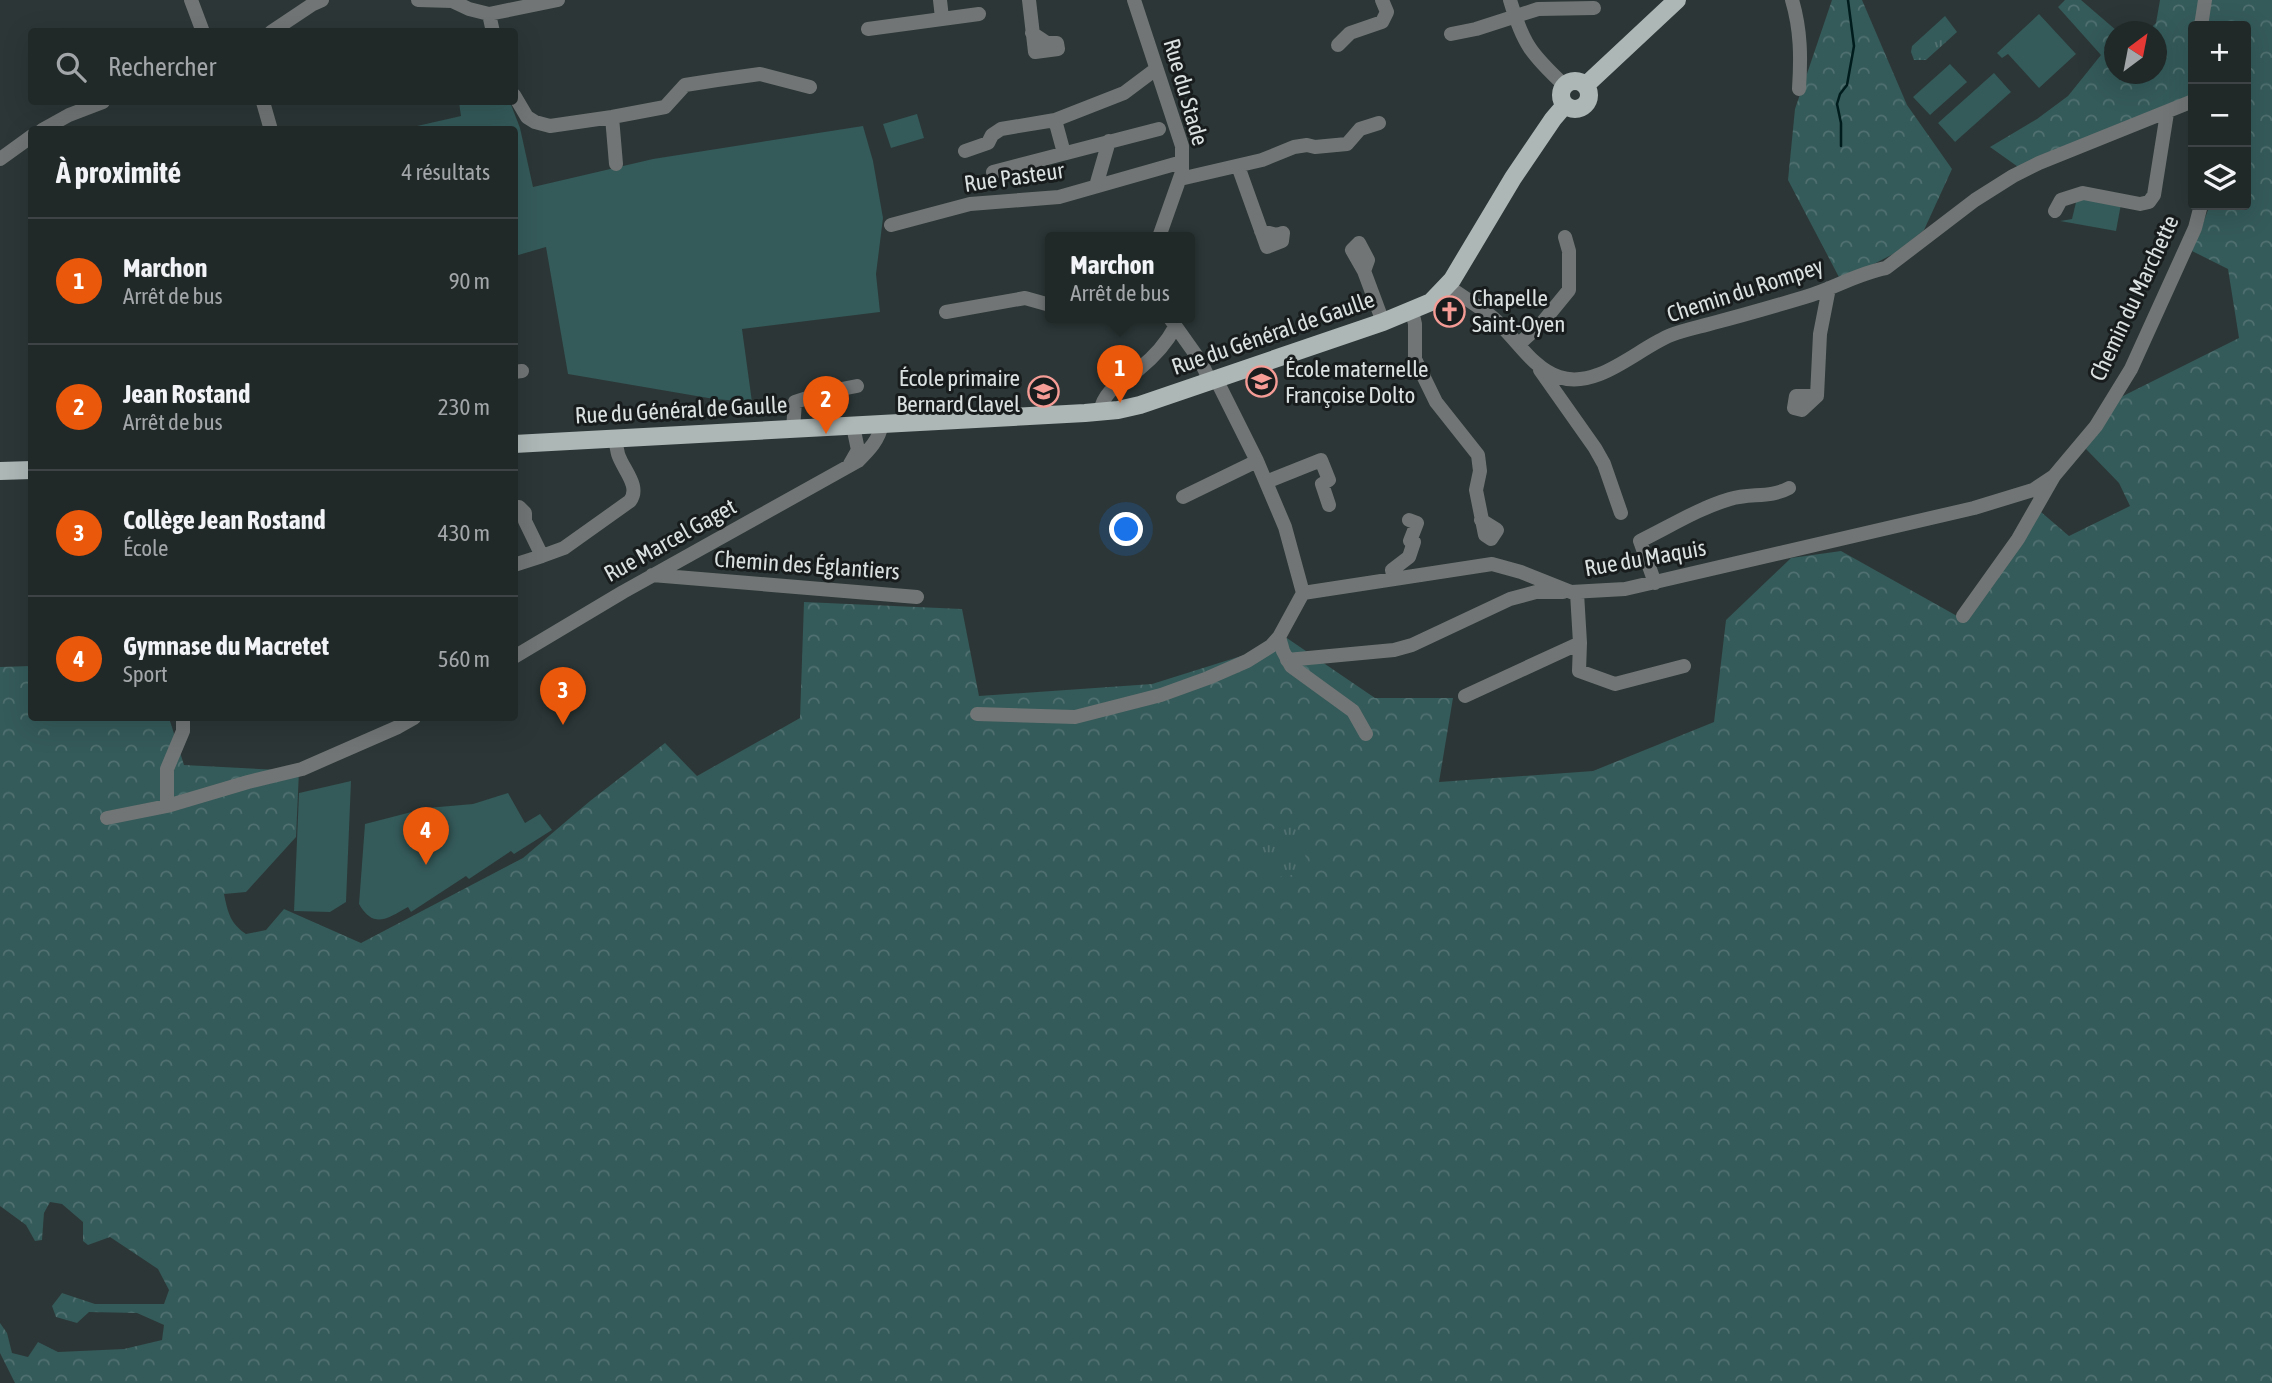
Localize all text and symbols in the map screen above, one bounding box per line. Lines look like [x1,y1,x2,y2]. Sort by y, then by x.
north arrow [2104,21,2167,84]
map controls [2188,21,2251,210]
button: + [2188,21,2251,84]
search box [28,28,518,105]
street label: Rue du Stade [1158,36,1214,148]
icon: search [52,48,90,86]
text: Rechercher [108,52,216,82]
button: − [2188,84,2251,147]
button: layers [2188,147,2251,210]
text: À proximité [56,155,181,189]
street label: Rue Pasteur [962,157,1067,197]
text: 4 résultats [401,159,490,185]
street label: Chemin du Marchette [2084,211,2184,385]
popup [1045,232,1195,323]
text: Marchon [1070,250,1154,280]
street label: Chemin du Rompey [1664,252,1826,328]
text: Marchon [123,253,207,283]
text: 1 [74,268,84,294]
text: 90 m [449,268,490,294]
text: Arrêt de bus [1070,280,1170,306]
text: Arrêt de bus [123,283,223,309]
place label: Chapelle Saint-Oyen [1472,285,1565,337]
street label: Rue du Général de Gaulle [1168,286,1378,380]
church icon: Chapelle Saint-Oyen [1432,294,1466,328]
pin: 1 [1097,345,1143,403]
place label: École maternelle Françoise Dolto [1285,356,1428,408]
place label: École primaire Bernard Clavel [896,365,1020,417]
school or university icon: École maternelle Françoise Dolto [1245,365,1279,399]
school or university icon: École primaire Bernard Clavel [1026,374,1060,408]
pin: 2 [803,376,849,434]
text: Jean Rostand [123,379,250,409]
street label: Rue du Général de Gaulle [574,391,788,429]
text: 2 [74,394,84,420]
text: 230 m [438,394,490,420]
text: Arrêt de bus [123,409,223,435]
street label: Rue Marcel Gaget [600,493,740,587]
text: Collège Jean Rostand [123,505,326,535]
your location [1109,512,1143,546]
text: 3 [74,520,84,546]
text: 430 m [438,520,490,546]
text: École [123,535,168,561]
street label: Rue du Maquis [1582,535,1708,581]
street label: Chemin des Églantiers [714,546,900,584]
text: Gymnase du Macretet [123,631,329,661]
text: 4 [74,646,84,672]
text: 560 m [438,646,490,672]
text: Sport [123,661,168,687]
pin: 3 [540,667,586,725]
pin: 4 [403,807,449,865]

